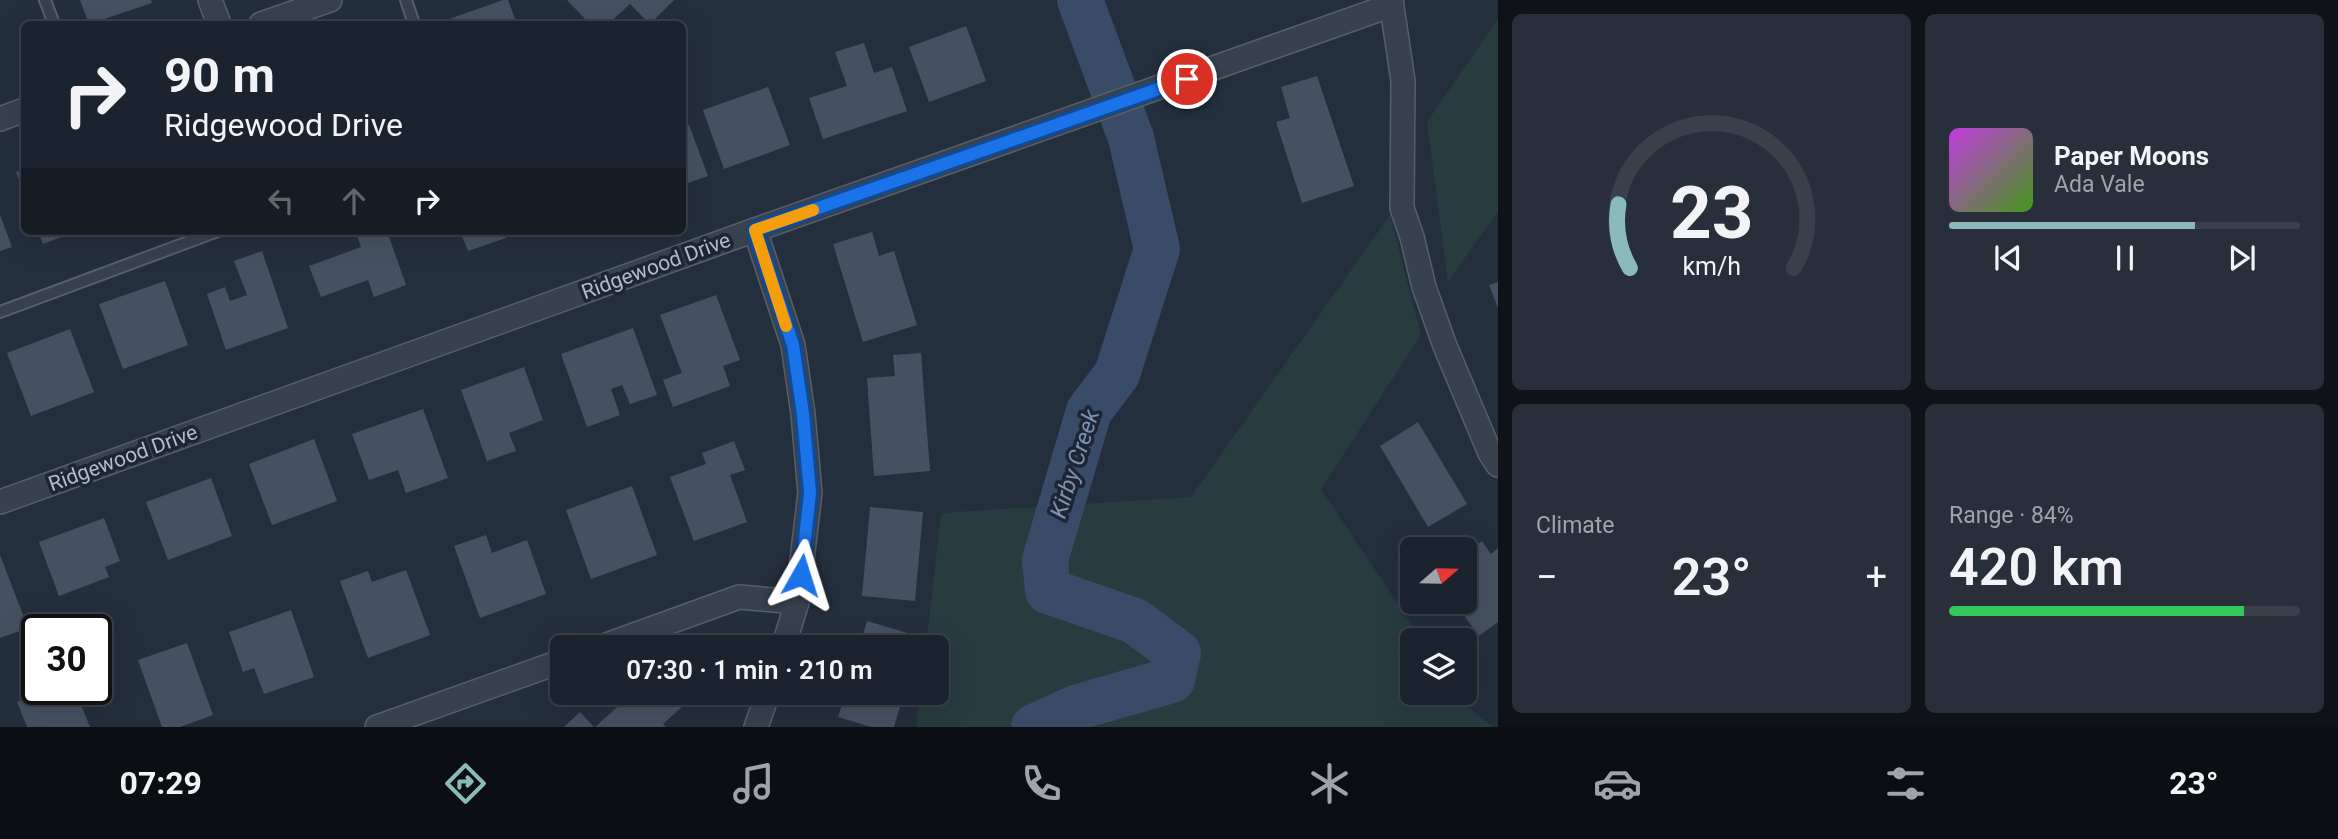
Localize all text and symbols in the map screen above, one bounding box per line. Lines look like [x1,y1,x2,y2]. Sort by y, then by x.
text: 90 m [164,47,275,104]
icon: right [49,49,140,140]
pin [1157,49,1217,109]
icon: arrive [1168,60,1206,98]
text: Ridgewood Drive [164,106,403,144]
text: Paper Moons [2054,141,2209,171]
text: 23 [1670,171,1753,257]
text: Ada Vale [2054,171,2145,198]
icon: left [262,182,300,220]
icon: ahead [335,182,373,220]
icon: right [408,182,446,220]
street label: Ridgewood Drive [578,228,734,304]
icon: previous [1989,239,2027,277]
icon: pause [2106,239,2144,277]
icon: next [2223,239,2261,277]
text: km/h [1682,252,1741,281]
water label: Kirby Creek [1045,406,1105,522]
street label: Ridgewood Drive [45,420,201,496]
text: Range · 84% [1949,502,2074,529]
text: Climate [1536,512,1615,539]
north arrow [1400,537,1477,614]
map controls [1400,537,1477,705]
text: 420 km [1949,537,2124,598]
position arrow [764,538,838,612]
text: 23° [1672,547,1751,608]
text: − [1536,555,1558,599]
text: + [1865,555,1887,599]
speed limit sign: 30 [21,614,112,705]
button: layers [1400,628,1477,705]
text: 07:30 · 1 min · 210 m [626,655,873,685]
icon: directions [441,759,490,808]
icon: music [729,759,778,808]
icon: phone [1017,759,1066,808]
icon: climate [1305,759,1354,808]
icon: car [1593,759,1642,808]
icon: filters [1881,759,1930,808]
text: 07:29 [120,764,202,802]
text: 23° [2169,764,2218,802]

